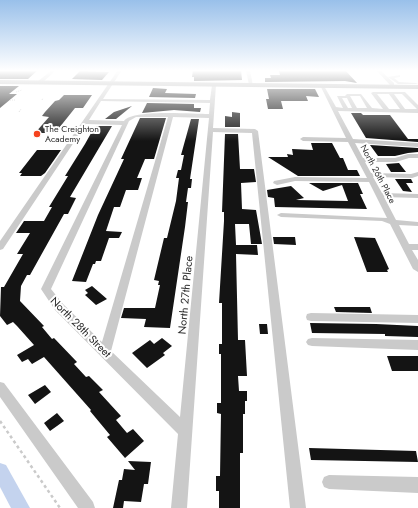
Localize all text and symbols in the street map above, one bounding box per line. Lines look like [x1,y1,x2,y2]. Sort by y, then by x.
place label: The Creighton Academy [45,122,99,145]
marker: The Creighton Academy [32,129,42,139]
street label: North 26th Place [358,142,400,206]
street label: North 27th Place [174,255,196,335]
street label: North 28th Street [47,293,115,361]

